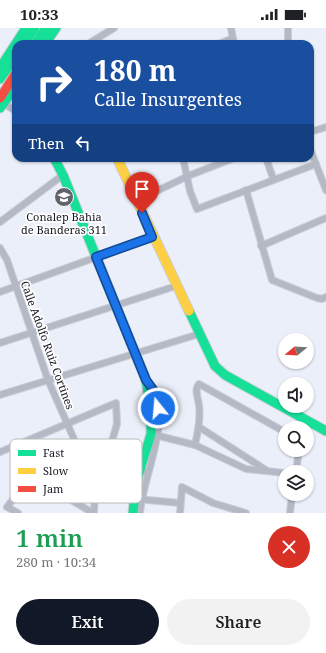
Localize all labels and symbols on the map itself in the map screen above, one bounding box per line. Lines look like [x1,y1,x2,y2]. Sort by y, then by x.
pin [125,172,159,213]
school or university icon: Conalep Bahia de Banderas 311 [53,186,75,208]
place label: Conalep Bahia de Banderas 311 [21,209,107,237]
street label: Calle Adolfo Ruiz Cortines [18,279,78,411]
north arrow [278,333,314,369]
position arrow [137,387,179,429]
legend [10,439,142,503]
text: Fast [43,445,64,460]
text: Slow [43,463,69,478]
text: Jam [42,481,64,496]

